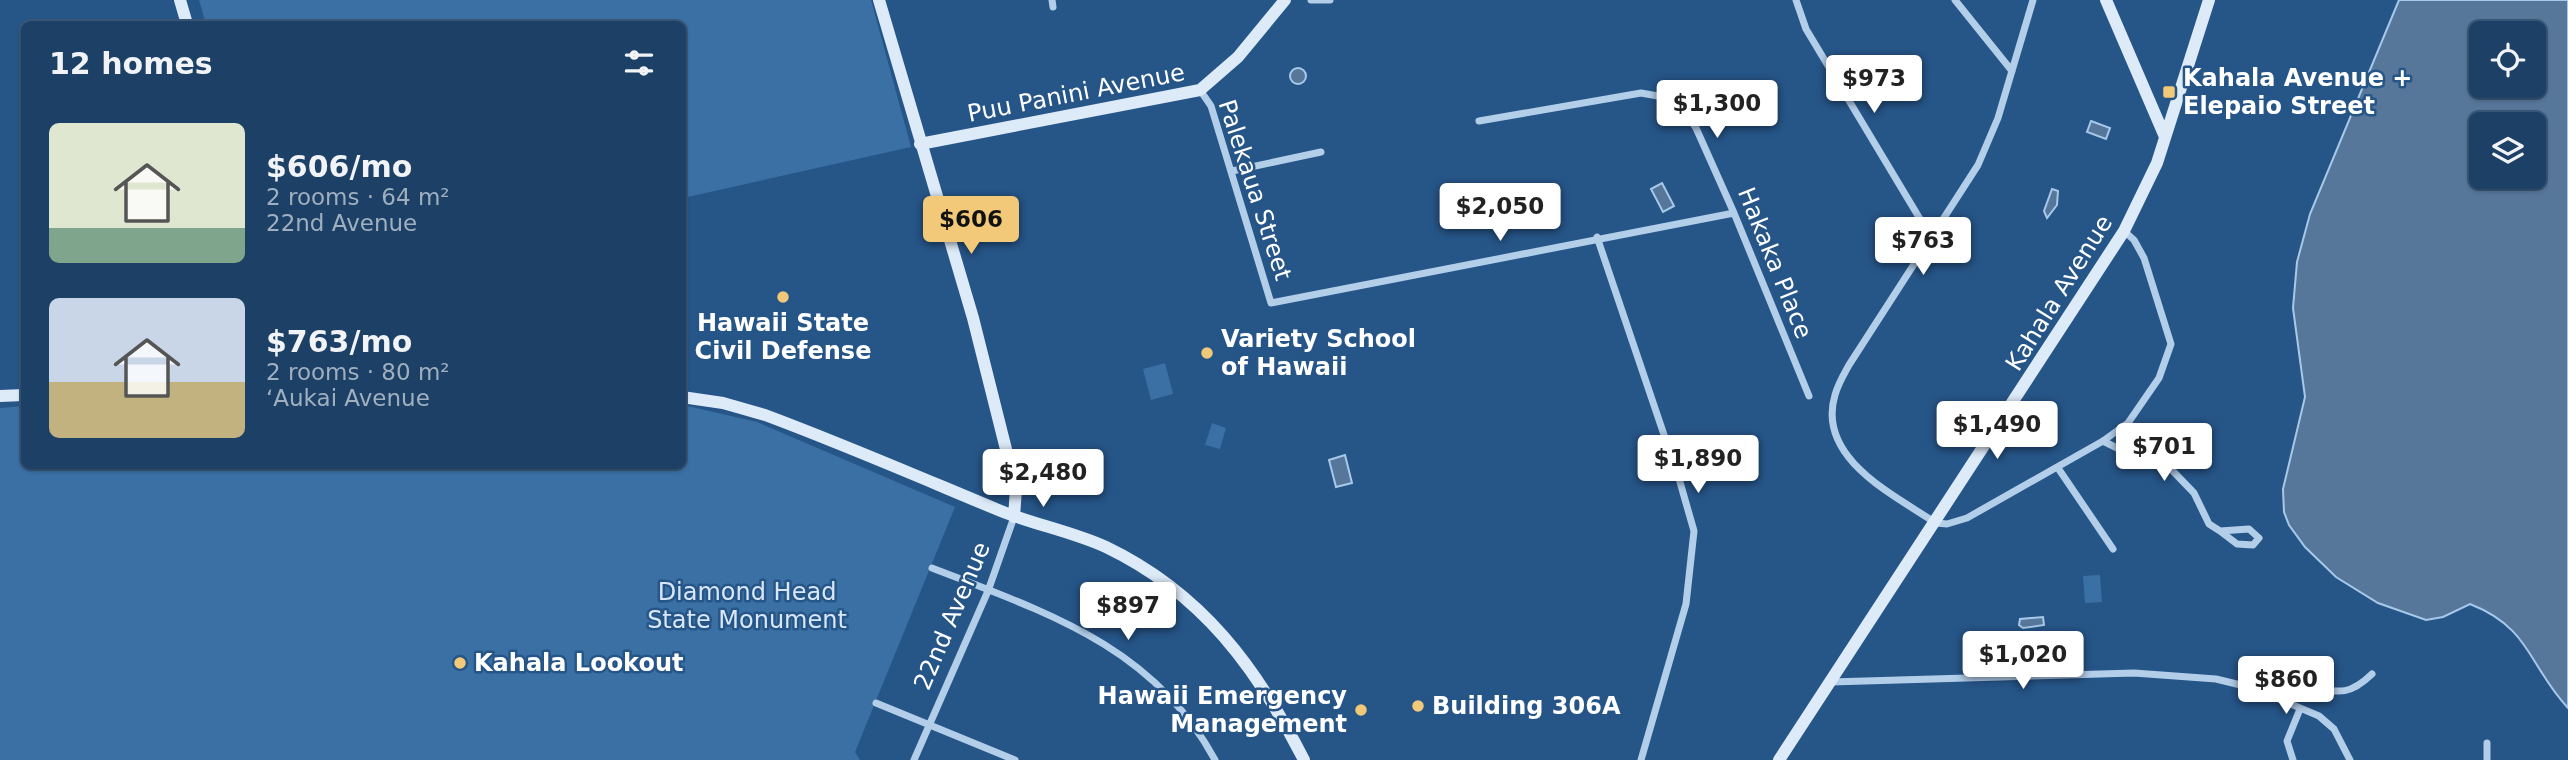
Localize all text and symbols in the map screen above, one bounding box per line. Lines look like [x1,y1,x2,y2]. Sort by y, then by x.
map controls [2469,21,2546,189]
button: locate [2469,21,2546,98]
icon: filters [620,44,658,82]
text: 12 homes [49,46,213,81]
pin: $973 [1833,55,1915,115]
street label: Puu Panini Avenue [965,58,1187,128]
place label: Kahala Avenue + Elepaio Street [2183,64,2412,120]
text: $973 [1842,65,1906,91]
pin: $1,300 [1660,80,1774,140]
marker: Kahala Avenue + Elepaio Street [2161,84,2177,100]
text: $1,300 [1673,90,1761,116]
street label: Palekaua Street [1213,96,1297,284]
button: layers [2469,112,2546,189]
text: $606/mo [266,149,412,184]
icon: home [105,151,189,235]
street label: Hakaka Place [1732,183,1818,343]
text: 2 rooms · 64 m² [266,184,450,210]
pin: $2,050 [1443,184,1557,243]
text: $2,050 [1456,193,1544,219]
pin: $606 [930,196,1012,256]
text: $606 [939,206,1003,232]
text: 22nd Avenue [266,210,417,236]
street label: Kahala Avenue [2000,210,2118,376]
pin: $763 [1882,218,1964,277]
text: $763 [1891,227,1955,253]
marker: Hawaii State Civil Defense [775,289,791,305]
place label: Hawaii State Civil Defense [695,309,871,365]
text: $763/mo [266,324,412,359]
place label: Variety School of Hawaii [1221,325,1416,381]
icon: home [105,326,189,410]
marker: Variety School of Hawaii [1199,345,1215,361]
text: 2 rooms · 80 m² [266,359,450,385]
text: ʻAukai Avenue [266,385,430,411]
pin: $1,490 [1940,402,2054,461]
text: $1,490 [1953,411,2041,437]
pin: $701 [2123,424,2205,483]
text: $701 [2132,433,2196,459]
pin: $1,890 [1641,435,1755,495]
text: $1,890 [1654,445,1742,471]
pin: $2,480 [986,449,1100,509]
text: $2,480 [999,459,1087,485]
street label: 22nd Avenue [908,538,996,694]
park label: Diamond Head State Monument [647,578,847,634]
pin: $897 [1087,582,1169,642]
text: $897 [1096,592,1160,618]
pin: $1,020 [1966,632,2080,691]
text: $1,020 [1979,641,2067,667]
place label: Kahala Lookout [474,649,683,677]
marker: Kahala Lookout [452,655,468,671]
pin: $860 [2245,656,2327,716]
text: $860 [2254,666,2318,692]
place label: Hawaii Emergency Management [1098,682,1347,738]
place label: Building 306A [1432,692,1621,720]
marker: Building 306A [1410,698,1426,714]
marker: Hawaii Emergency Management [1353,702,1369,718]

